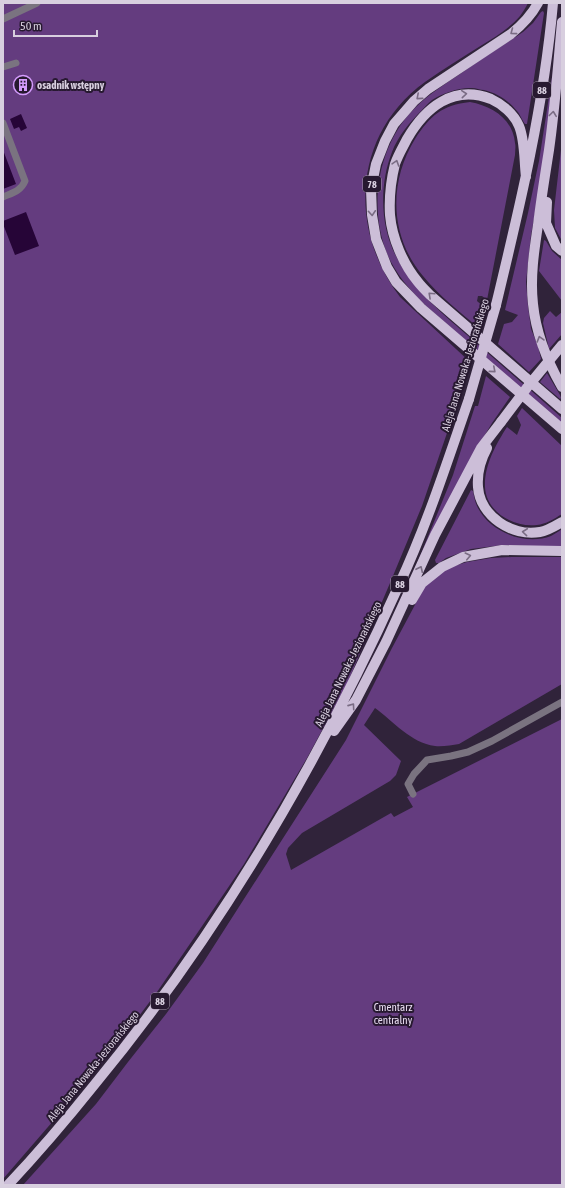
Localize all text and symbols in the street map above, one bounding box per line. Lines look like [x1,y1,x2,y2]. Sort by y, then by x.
scale bar [14,12,97,38]
text: 50 m [20,19,42,33]
one-way arrow [510,27,517,34]
building icon: osadnik wstępny [12,74,34,96]
place label: osadnik wstępny [37,79,105,91]
road number: 88 [533,82,551,98]
one-way arrow [461,90,468,99]
one-way arrow [416,92,423,99]
one-way arrow [548,111,557,117]
one-way arrow [392,160,400,167]
road number: 78 [363,176,381,192]
one-way arrow [368,210,377,216]
one-way arrow [428,292,435,299]
street label: Aleja Jana Nowaka-Jeziorańskiego [439,297,491,433]
one-way arrow [536,335,545,342]
one-way arrow [488,366,495,373]
one-way arrow [522,528,528,537]
one-way arrow [464,553,471,561]
one-way arrow [415,565,423,573]
road number: 88 [391,576,409,592]
street label: Aleja Jana Nowaka-Jeziorańskiego [312,599,384,729]
one-way arrow [347,703,354,710]
road number: 88 [151,993,169,1009]
park label: Cmentarz centralny [374,1001,413,1026]
street label: Aleja Jana Nowaka-Jeziorańskiego [45,1009,141,1123]

